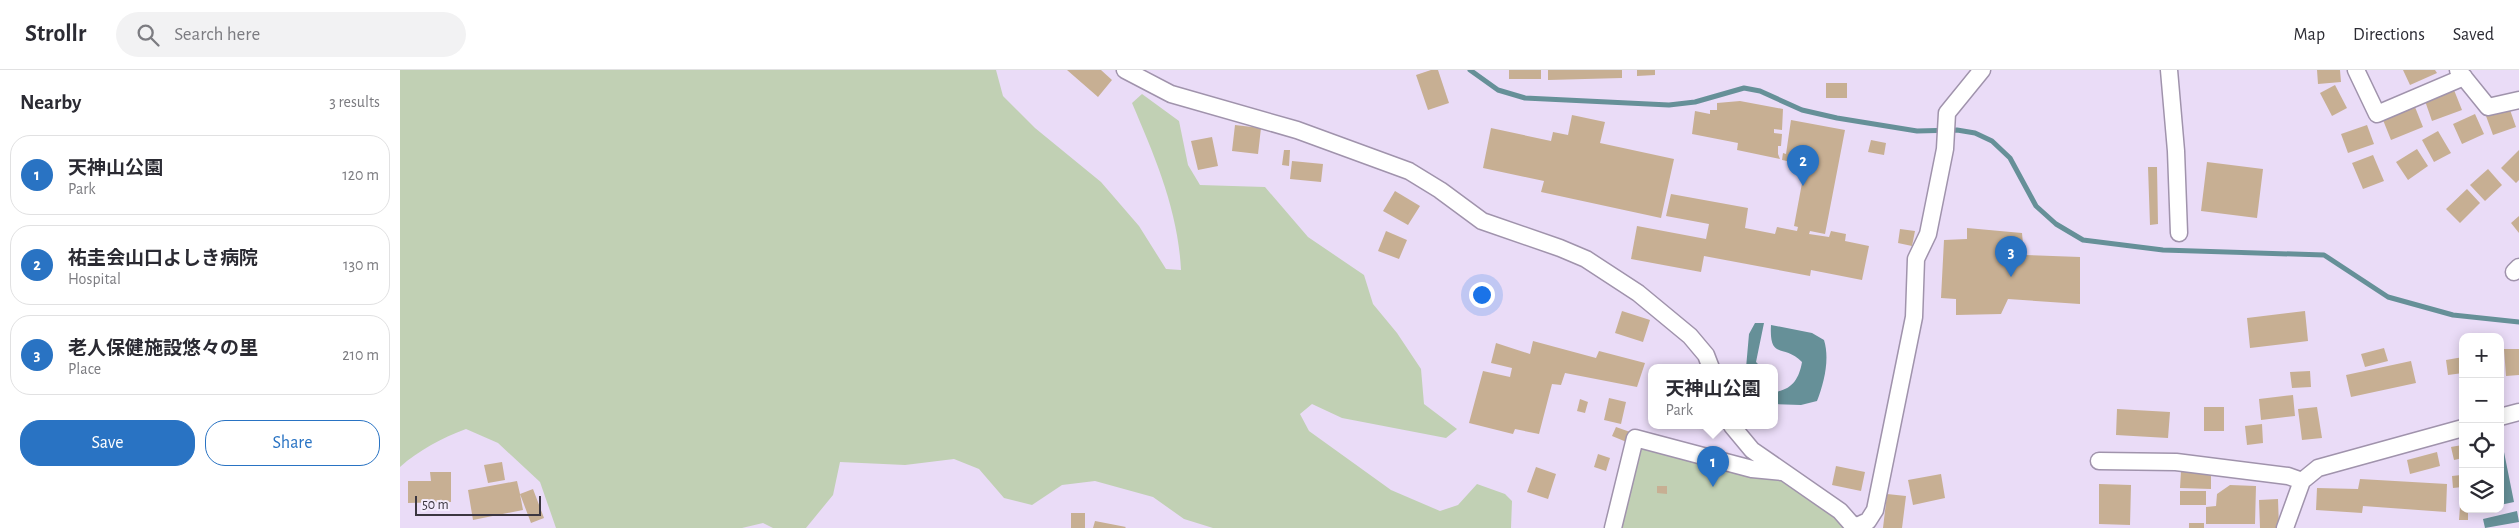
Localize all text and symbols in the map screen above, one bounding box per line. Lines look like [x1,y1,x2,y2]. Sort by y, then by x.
search box [116,12,466,57]
icon: search [134,21,162,49]
text: Strollr [25,22,86,46]
text: Search here [174,25,260,44]
text: Map [2294,26,2325,44]
text: Directions [2353,26,2425,44]
text: Saved [2453,26,2494,44]
text: Nearby [20,92,81,113]
text: 3 results [329,94,380,110]
pin: 2 [1787,145,1819,186]
text: 天神山公園 [68,159,163,178]
text: 1 [34,167,40,183]
text: 120 m [342,167,379,183]
text: Park [68,181,96,197]
pin: 3 [1995,236,2027,277]
text: 祐圭会山口よしき病院 [68,249,258,268]
text: 2 [33,257,41,273]
text: 130 m [343,257,379,273]
text: Hospital [68,271,121,287]
your location [1469,282,1495,308]
map controls [2459,333,2504,513]
button: + [2459,333,2504,378]
text: 老人保健施設悠々の里 [68,339,258,358]
text: 3 [34,347,40,363]
text: 210 m [342,347,379,363]
text: Place [68,361,101,377]
popup [1648,364,1778,429]
button: − [2459,378,2504,423]
text: 天神山公園 [1665,380,1761,399]
text: Park [1665,402,1693,418]
button: Save [20,420,195,466]
button: Share [205,420,380,466]
button: locate [2459,423,2504,468]
pin: 1 [1697,446,1729,487]
button: layers [2459,468,2504,513]
scale bar [415,493,541,516]
text: 50 m [422,498,449,512]

